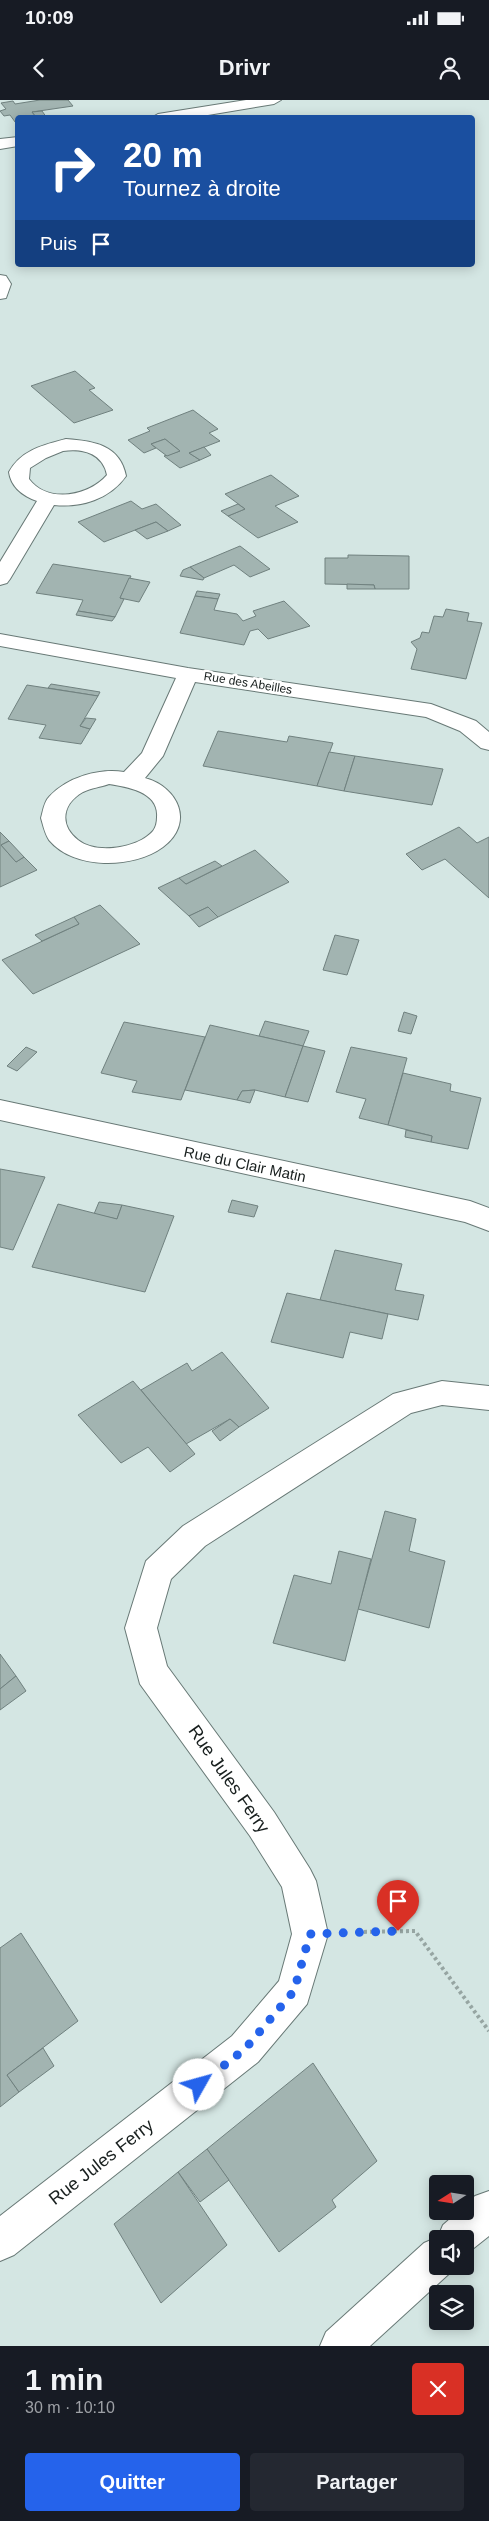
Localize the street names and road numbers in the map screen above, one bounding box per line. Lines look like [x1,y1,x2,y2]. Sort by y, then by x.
street label: Rue des Abeilles [203,669,293,697]
street label: Rue du Clair Matin [182,1143,308,1185]
street label: Rue Jules Ferry [184,1721,274,1837]
street label: Rue Jules Ferry [45,2115,157,2209]

